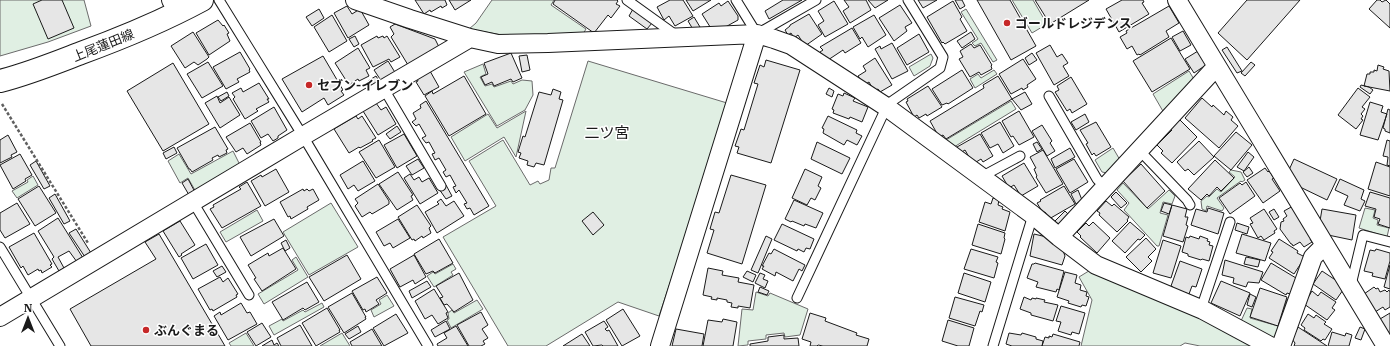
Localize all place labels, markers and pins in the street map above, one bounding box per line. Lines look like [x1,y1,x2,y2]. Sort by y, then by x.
place label: ゴールドレジデンス [1015,15,1132,32]
marker: ゴールドレジデンス [1002,18,1012,28]
place label: セブン-イレブン [317,77,413,94]
marker: セブン-イレブン [304,80,314,90]
place label: ぶんぐまる [154,322,219,339]
marker: ぶんぐまる [141,325,151,335]

